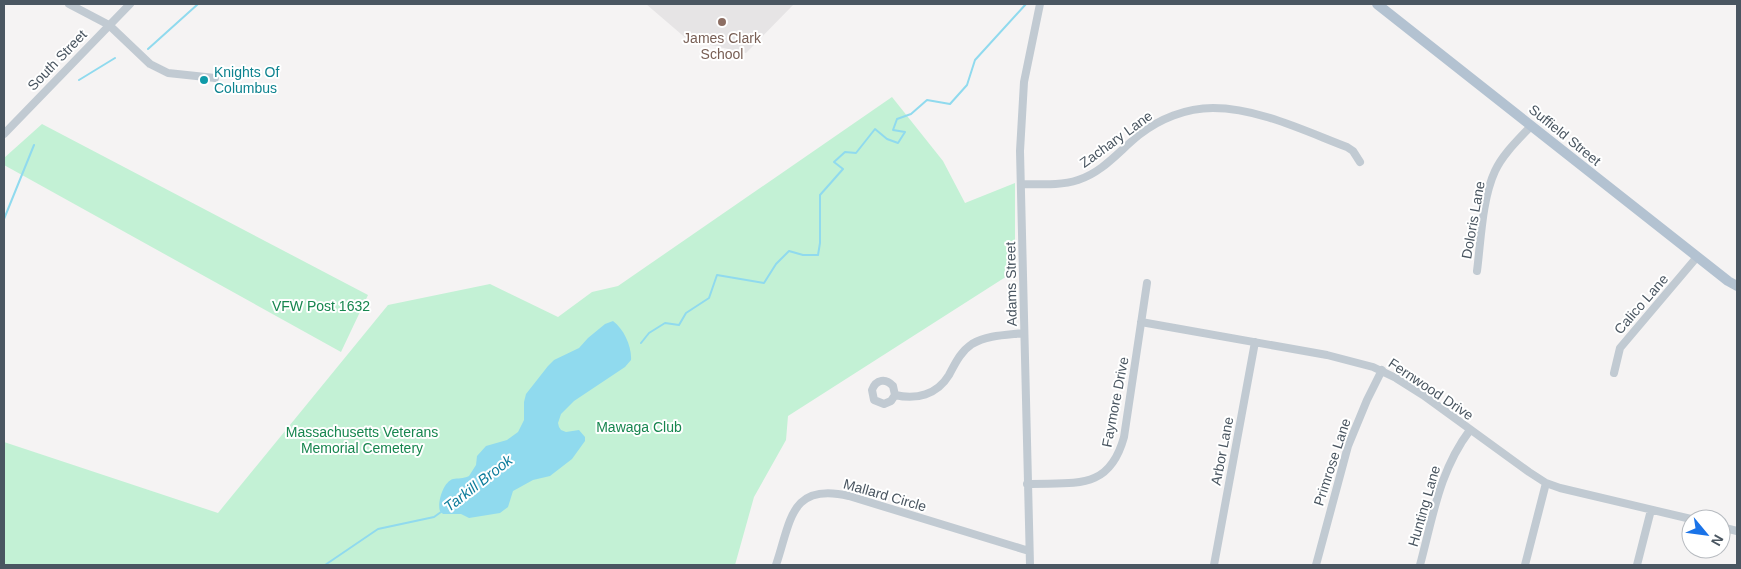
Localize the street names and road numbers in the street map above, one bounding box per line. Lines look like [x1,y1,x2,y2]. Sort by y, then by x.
street label: South Street [24,26,90,94]
street label: Suffield Street [1526,101,1604,169]
street label: Zachary Lane [1077,107,1156,171]
street label: Doloris Lane [1458,180,1488,260]
street label: Adams Street [1002,241,1020,327]
street label: Calico Lane [1611,271,1671,337]
street label: Faymore Drive [1098,355,1132,449]
street label: Fernwood Drive [1386,355,1477,423]
street label: Arbor Lane [1208,415,1237,487]
street label: Primrose Lane [1310,416,1354,508]
street label: Hunting Lane [1405,464,1443,548]
street label: Mallard Circle [842,476,929,515]

